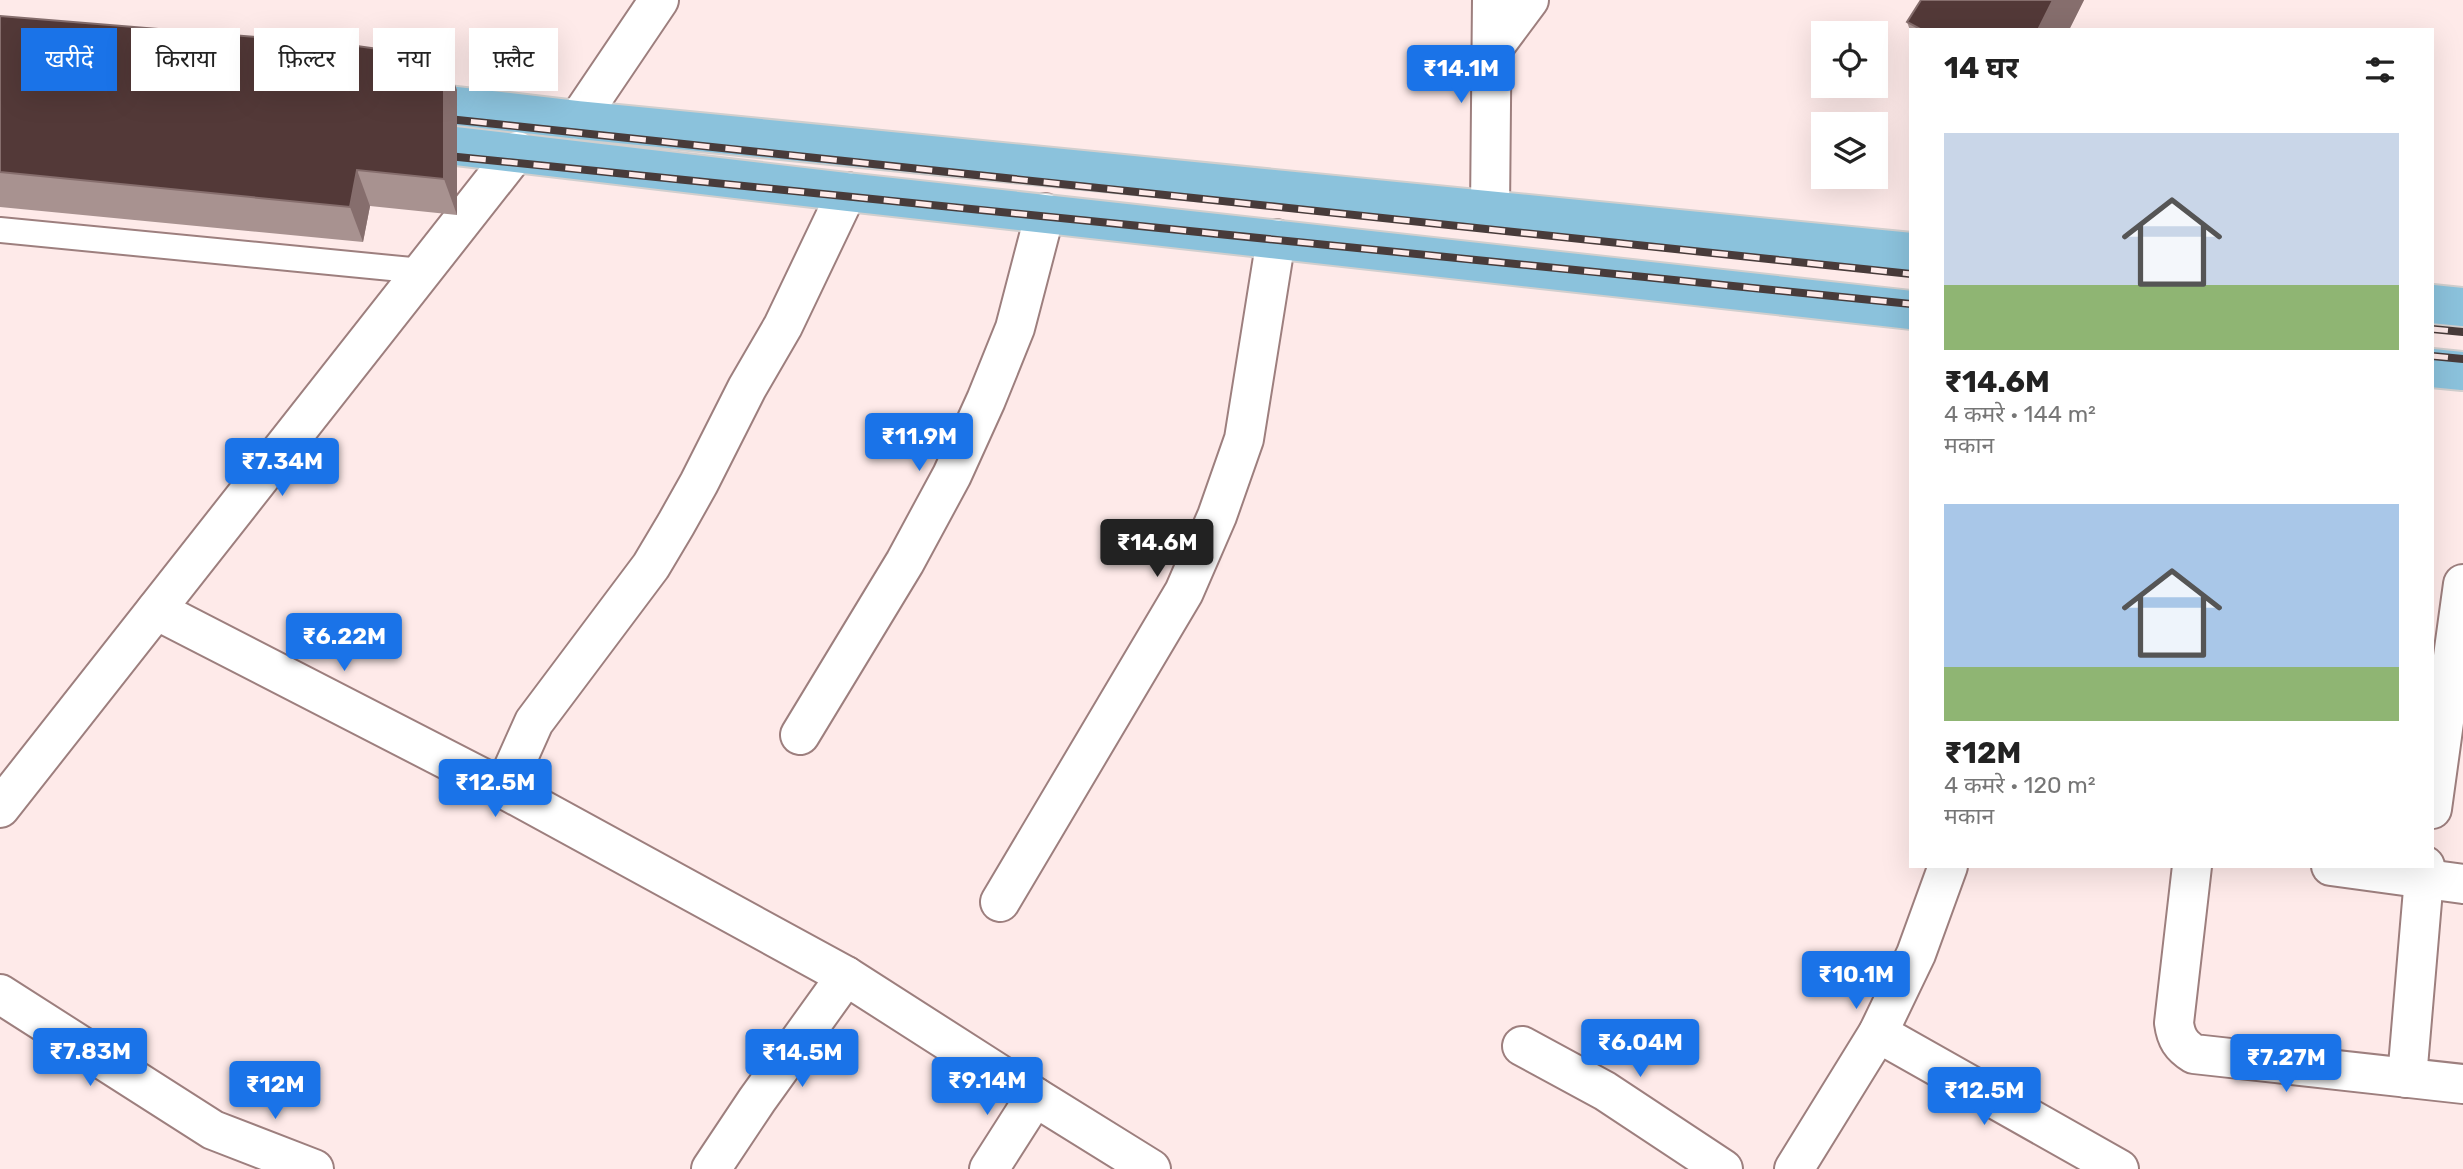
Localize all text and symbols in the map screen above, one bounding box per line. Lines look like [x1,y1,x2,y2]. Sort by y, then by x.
map controls [1811,21,1888,189]
button: locate [1811,21,1888,98]
chip: खरीदें [21,28,117,91]
chip: किराया [131,28,240,91]
chip: फ़िल्टर [254,28,359,91]
chip: नया [373,28,455,91]
chip: फ़्लैट [469,28,558,91]
pin: ₹14.1M [1404,46,1518,105]
text: 14 घर [1944,50,2018,86]
icon: filters [2361,51,2399,89]
text: ₹14.1M [1423,54,1499,82]
button: layers [1811,112,1888,189]
icon: home [2109,179,2235,305]
text: ₹14.6M [1944,364,2050,400]
text: 4 कमरे · 144 m² [1944,400,2096,428]
pin: ₹11.9M [862,414,976,473]
text: ₹11.9M [881,422,957,450]
text: मकान [1944,431,1994,459]
pin: ₹7.34M [225,438,339,498]
text: ₹7.34M [241,447,323,475]
pin: ₹14.6M [1100,520,1214,579]
text: ₹14.6M [1116,528,1198,556]
icon: home [2109,550,2235,676]
pin: ₹6.22M [287,614,401,673]
text: ₹6.22M [302,622,386,650]
text: ₹12M [1944,735,2021,771]
pin: ₹12.5M [438,760,552,819]
text: ₹12.5M [455,768,535,796]
text: 4 कमरे · 120 m² [1944,771,2095,799]
text: मकान [1944,802,1994,830]
pin: ₹10.1M [1799,951,1913,1011]
text: ₹10.1M [1818,960,1894,988]
pin: ₹6.04M [1583,1020,1697,1079]
pin: ₹7.83M [33,1028,147,1088]
text: ₹6.04M [1597,1028,1683,1056]
pin: ₹14.5M [745,1030,859,1089]
pin: ₹7.27M [2229,1034,2343,1094]
text: ₹7.83M [49,1037,131,1065]
text: ₹14.5M [761,1038,843,1066]
text: ₹7.27M [2246,1043,2326,1071]
pin: ₹9.14M [930,1058,1044,1117]
pin: ₹12M [234,1062,316,1121]
text: ₹9.14M [948,1066,1026,1094]
pin: ₹12.5M [1927,1068,2041,1127]
text: ₹12M [245,1070,305,1098]
text: ₹12.5M [1944,1076,2024,1104]

